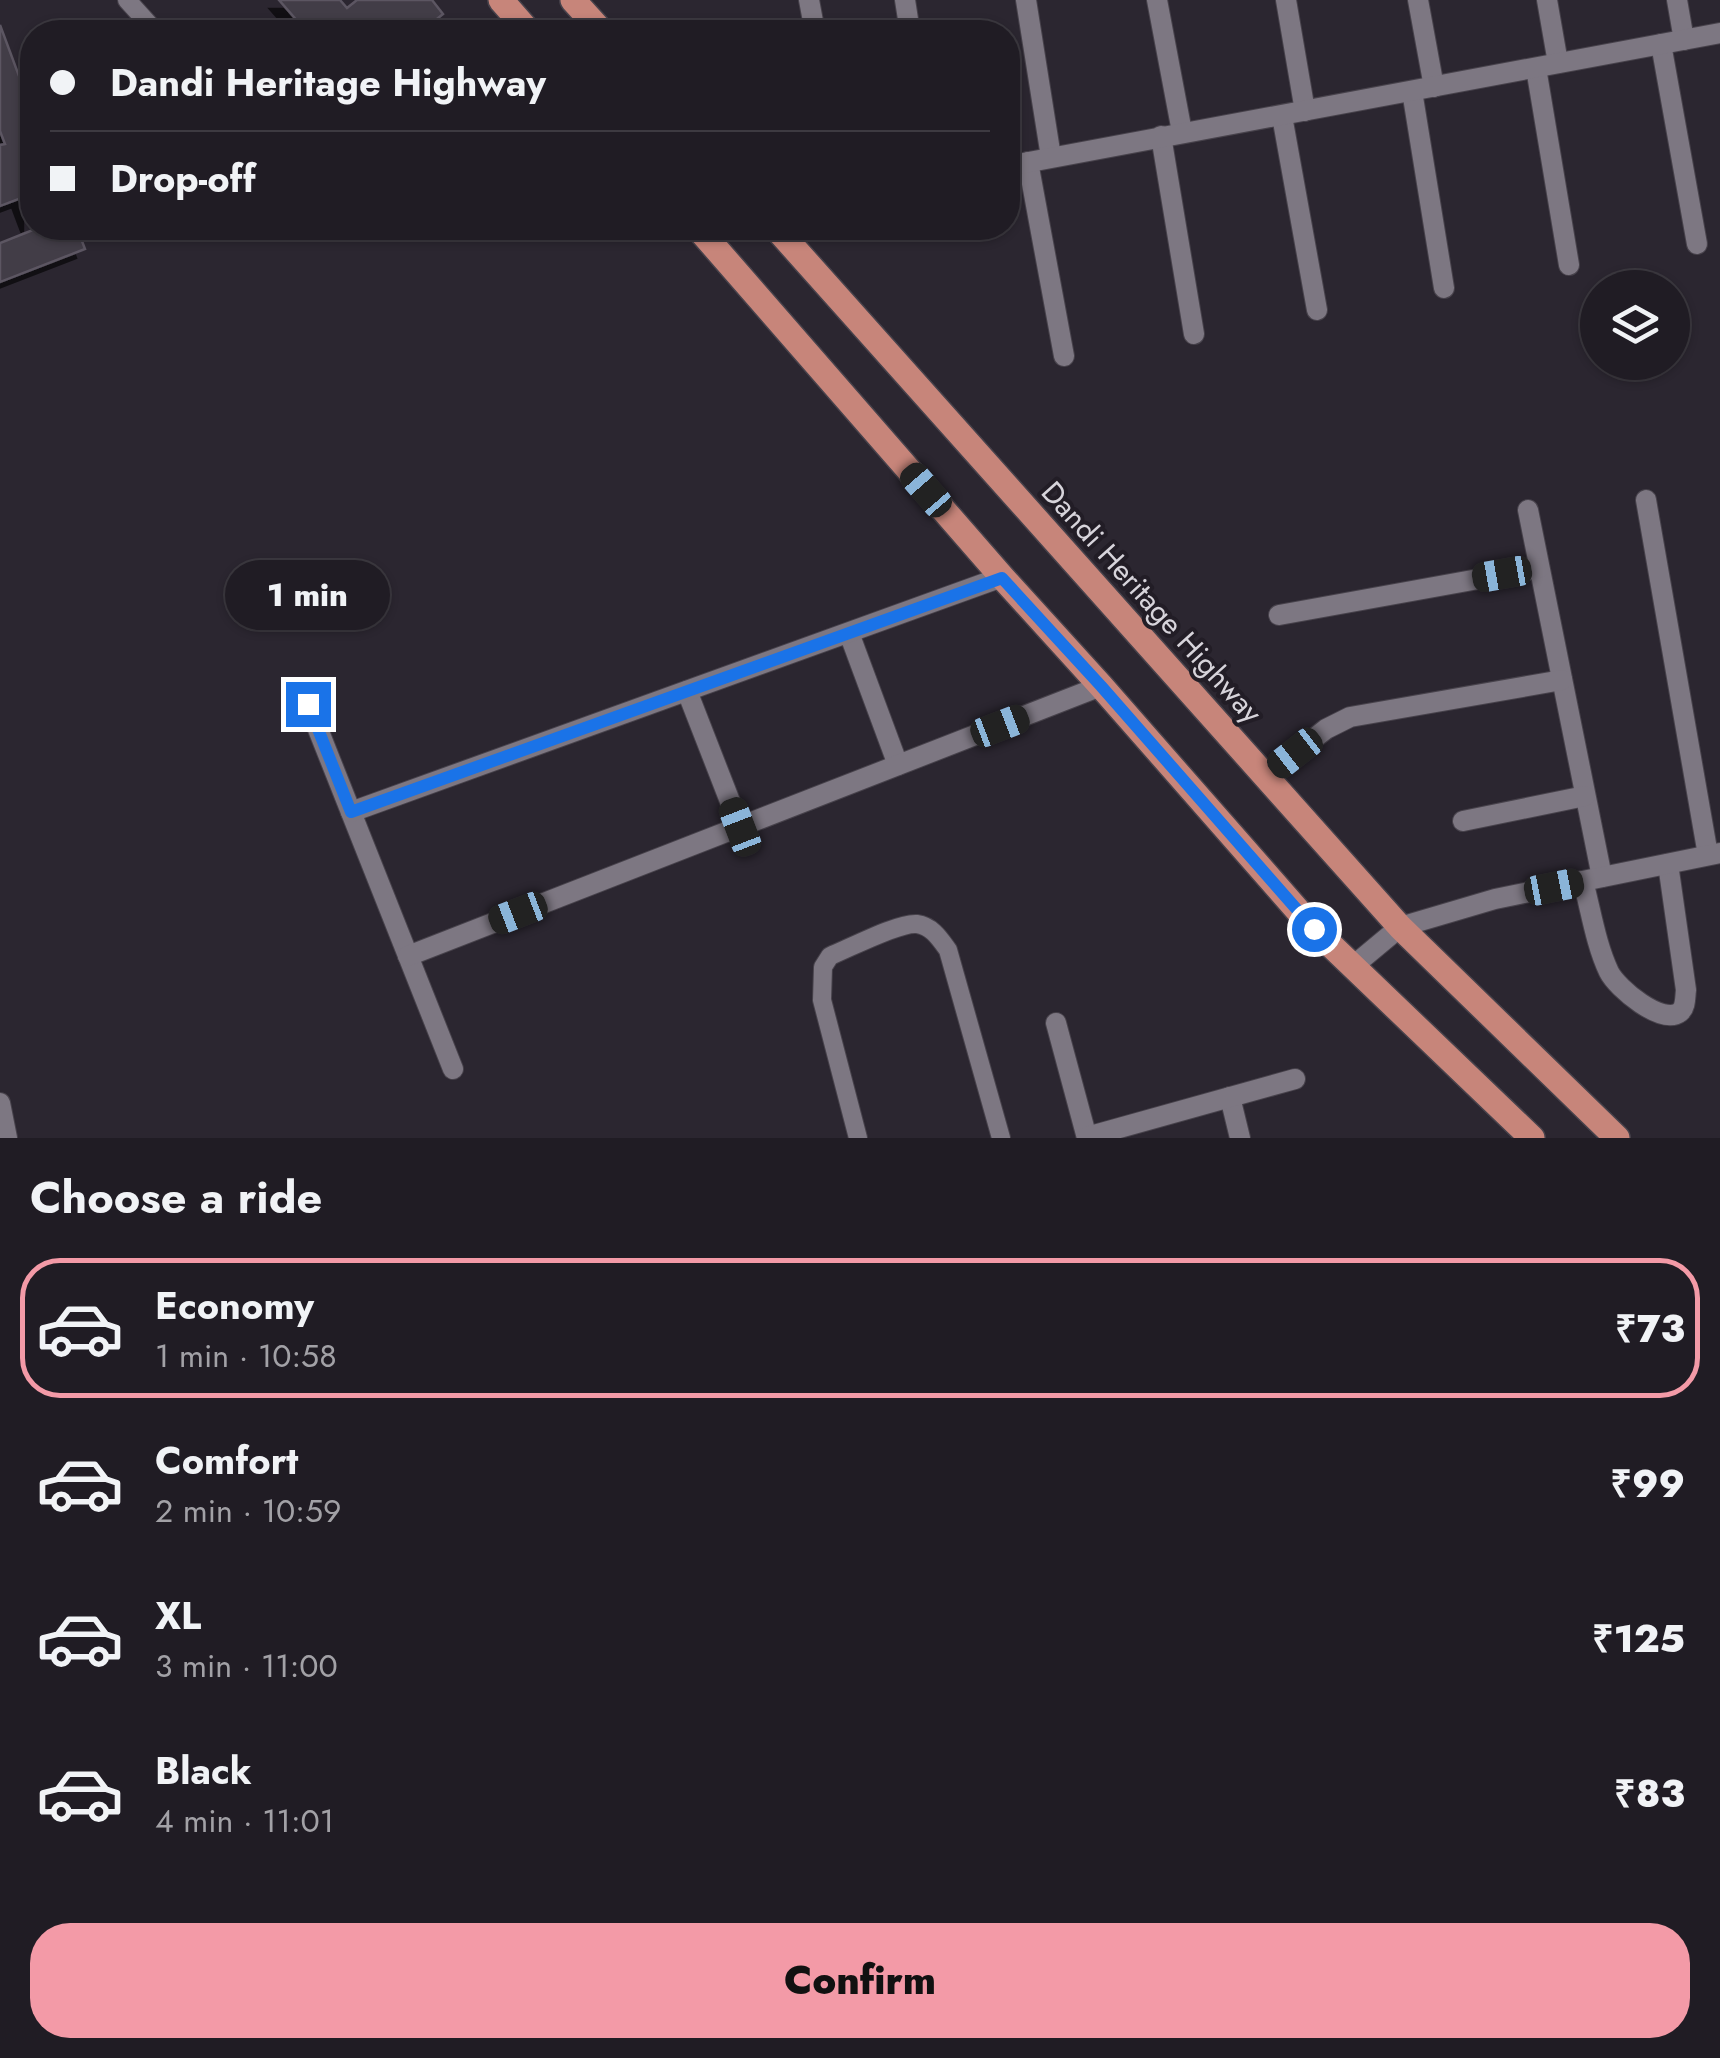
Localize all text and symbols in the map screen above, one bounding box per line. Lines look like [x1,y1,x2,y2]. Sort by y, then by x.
text: Dandi Heritage Highway [110,55,546,110]
text: Drop-off [110,151,256,206]
map controls [1580,270,1690,380]
button: layers [1580,270,1690,380]
car [895,458,957,522]
street label: Dandi Heritage Highway [1031,472,1273,733]
car [1470,554,1534,594]
callout: 1 min [226,559,390,629]
text: 1 min [267,572,348,618]
route end [286,682,331,727]
car [967,701,1033,751]
car [1262,723,1328,783]
car [715,794,765,860]
car [1522,867,1586,907]
car [485,888,551,938]
route start [1292,907,1337,952]
text: Choose a ride [30,1165,322,1230]
text: Economy [155,1278,314,1333]
icon: car [35,1283,125,1373]
text: ₹73 [1615,1301,1685,1356]
text: 1 min · 10:58 [155,1333,337,1379]
text: Comfort [155,1433,298,1488]
icon: car [35,1438,125,1528]
text: ₹99 [1610,1456,1685,1511]
text: 2 min · 10:59 [155,1488,341,1534]
text: XL [155,1588,201,1643]
icon: car [35,1593,125,1683]
text: ₹125 [1592,1611,1685,1666]
text: 3 min · 11:00 [155,1643,338,1689]
text: Black [155,1743,252,1798]
icon: car [35,1748,125,1838]
text: ₹83 [1614,1766,1685,1821]
text: 4 min · 11:01 [155,1798,334,1844]
button: Confirm [30,1923,1690,2038]

